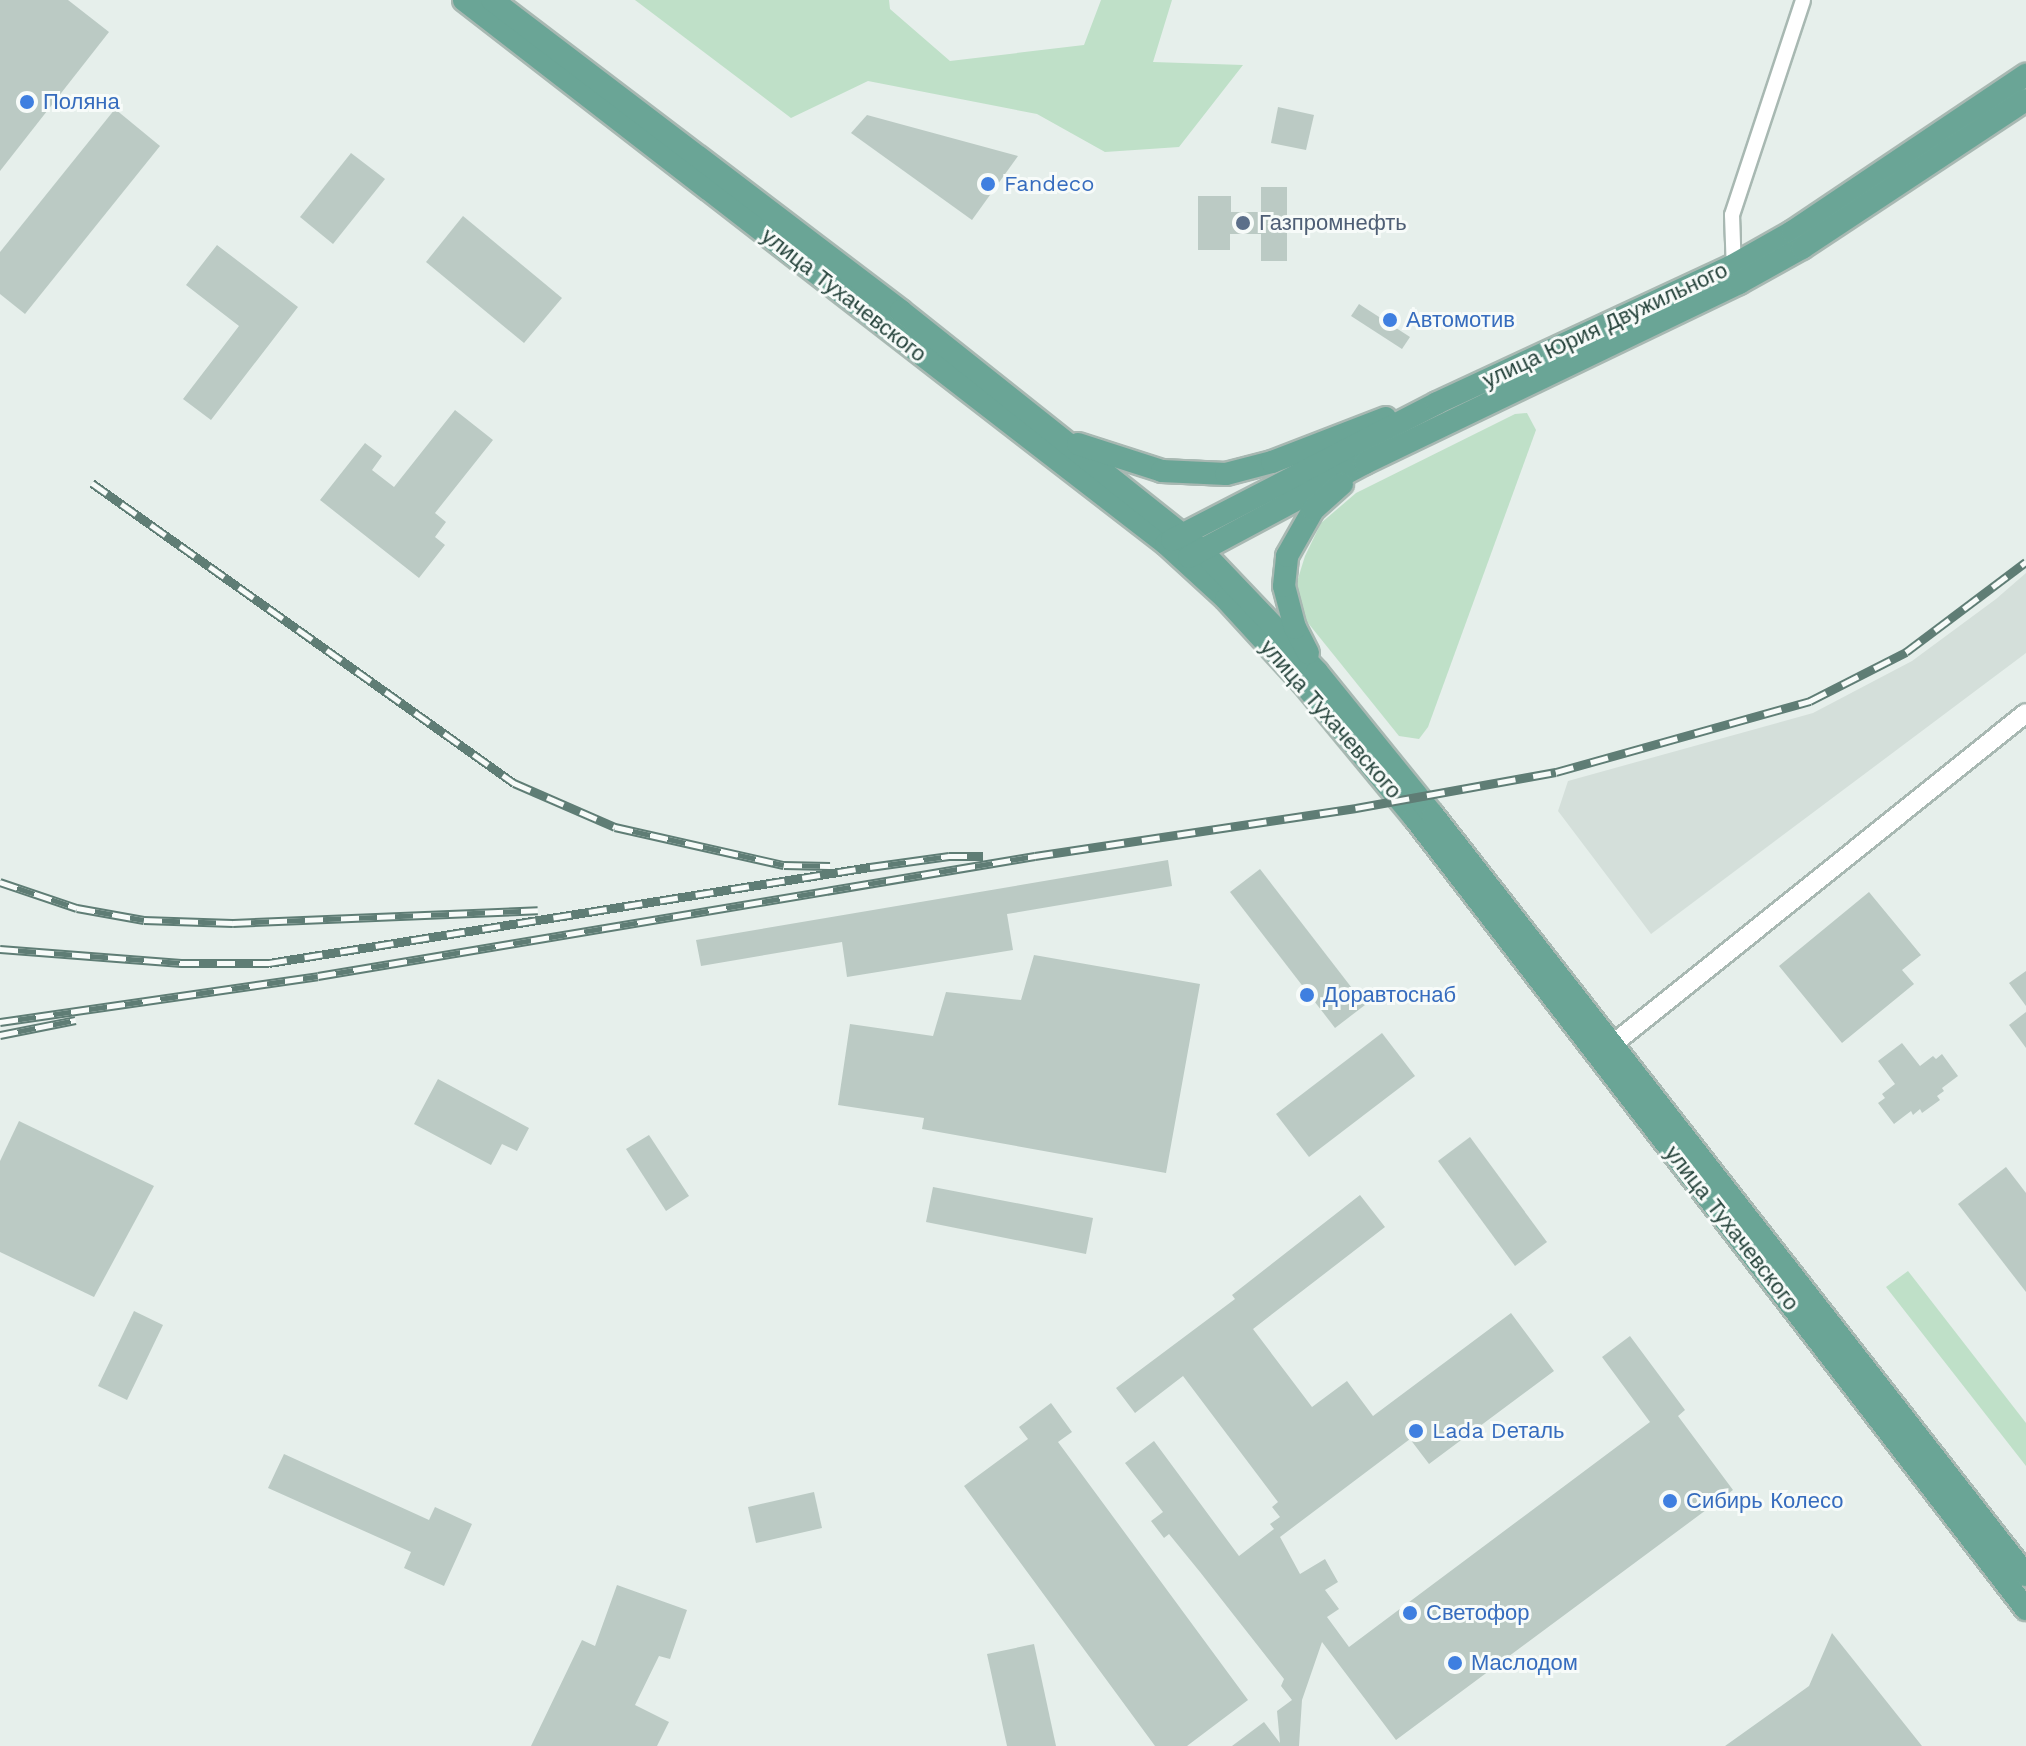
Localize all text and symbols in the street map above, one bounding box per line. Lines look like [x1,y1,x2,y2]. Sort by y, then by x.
place label: Поляна [43,89,120,115]
marker: Поляна [18,93,36,111]
place label: Fandeco [1004,171,1094,197]
marker: Fandeco [979,175,997,193]
place label: Газпромнефть [1259,210,1407,236]
marker: Газпромнефть [1234,214,1252,232]
street label: улица Тухачевского [756,223,932,367]
street label: улица Юрия Двужильного [1478,257,1732,393]
place label: Автомотив [1406,307,1515,333]
marker: Автомотив [1381,311,1399,329]
street label: улица Тухачевского [1255,634,1407,804]
place label: Доравтоснаб [1323,982,1456,1008]
marker: Доравтоснаб [1298,986,1316,1004]
street label: улица Тухачевского [1660,1140,1804,1316]
place label: Lada Dеталь [1432,1418,1565,1444]
marker: Lada Dеталь [1407,1422,1425,1440]
place label: Сибирь Колесо [1686,1488,1843,1514]
marker: Сибирь Колесо [1661,1492,1679,1510]
place label: Светофор [1426,1600,1529,1626]
marker: Светофор [1401,1604,1419,1622]
place label: Маслодом [1471,1650,1578,1676]
marker: Маслодом [1446,1654,1464,1672]

